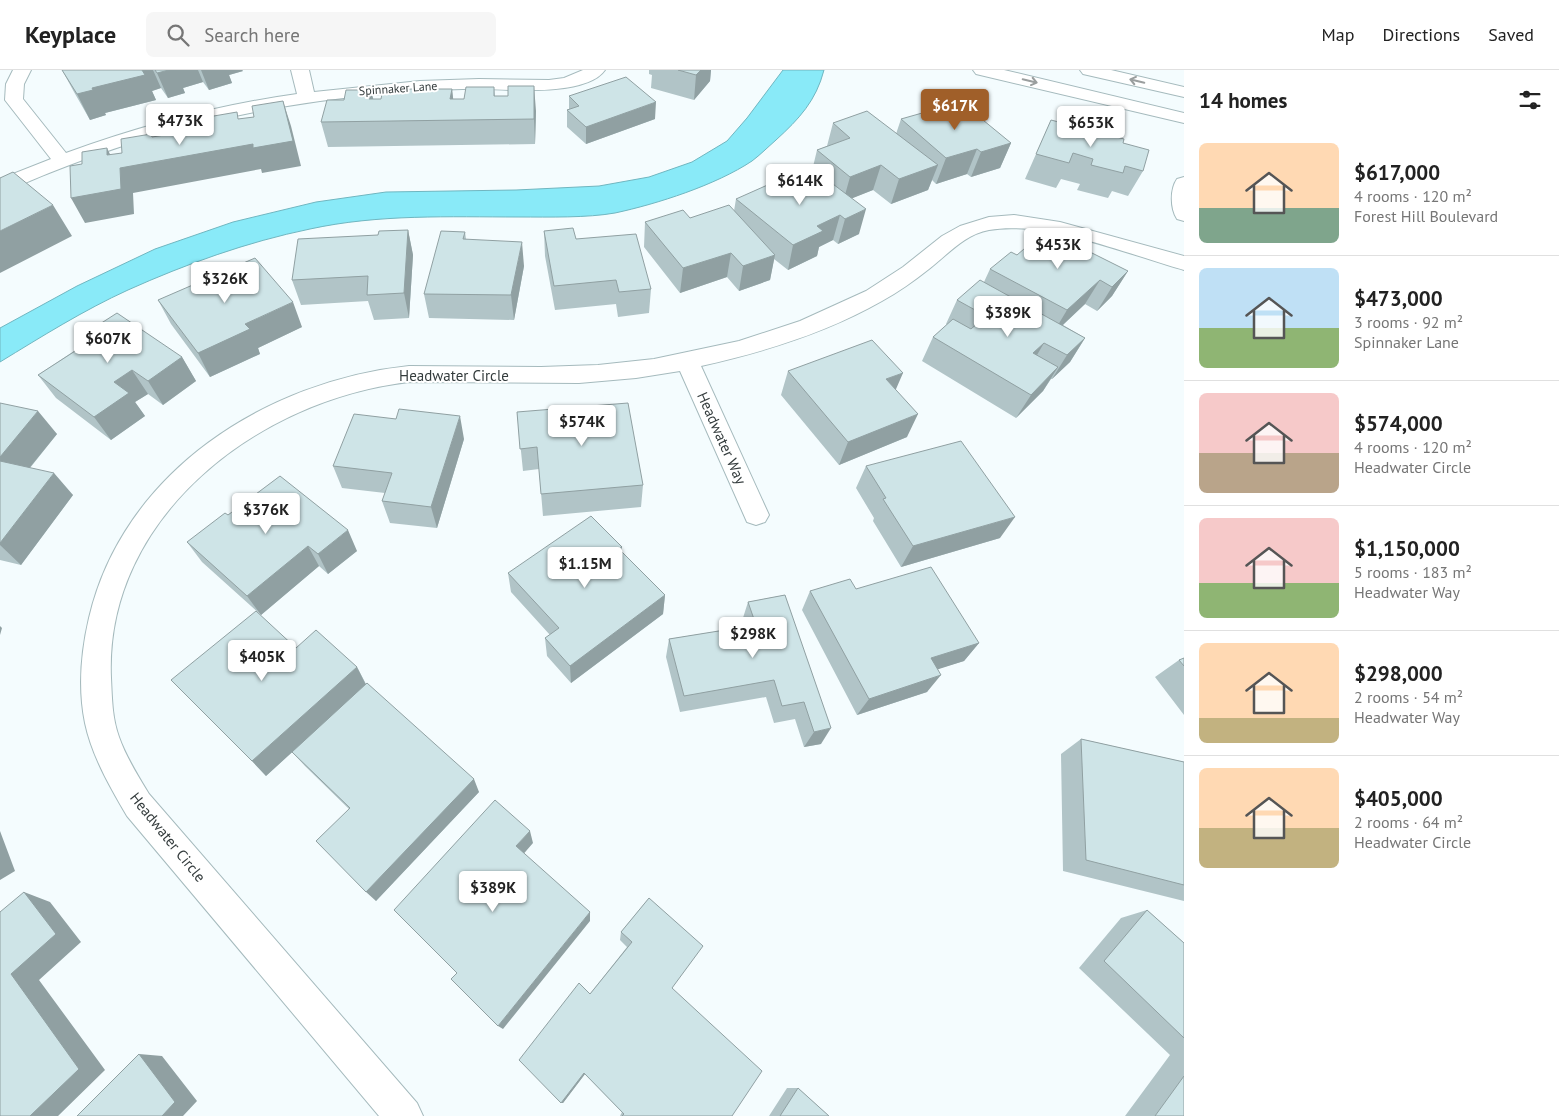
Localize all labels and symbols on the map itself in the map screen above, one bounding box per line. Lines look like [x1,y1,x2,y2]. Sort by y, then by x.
one-way arrow [1129,76,1145,85]
one-way arrow [1021,77,1037,86]
street label: Spinnaker Lane [358,78,438,98]
pin: $617K [920,88,990,131]
pin: $473K [145,104,215,146]
pin: $653K [1056,106,1126,148]
pin: $614K [765,164,835,206]
pin: $453K [1023,228,1093,270]
pin: $326K [190,262,260,304]
pin: $389K [973,296,1043,338]
pin: $607K [73,322,143,364]
street label: Headwater Circle [399,366,509,385]
street label: Headwater Way [693,389,751,487]
pin: $574K [547,404,617,447]
pin: $376K [231,492,301,535]
pin: $1.15M [544,546,626,589]
pin: $298K [718,616,788,659]
pin: $405K [227,640,297,682]
street label: Headwater Circle [126,788,210,886]
pin: $389K [458,870,528,913]

